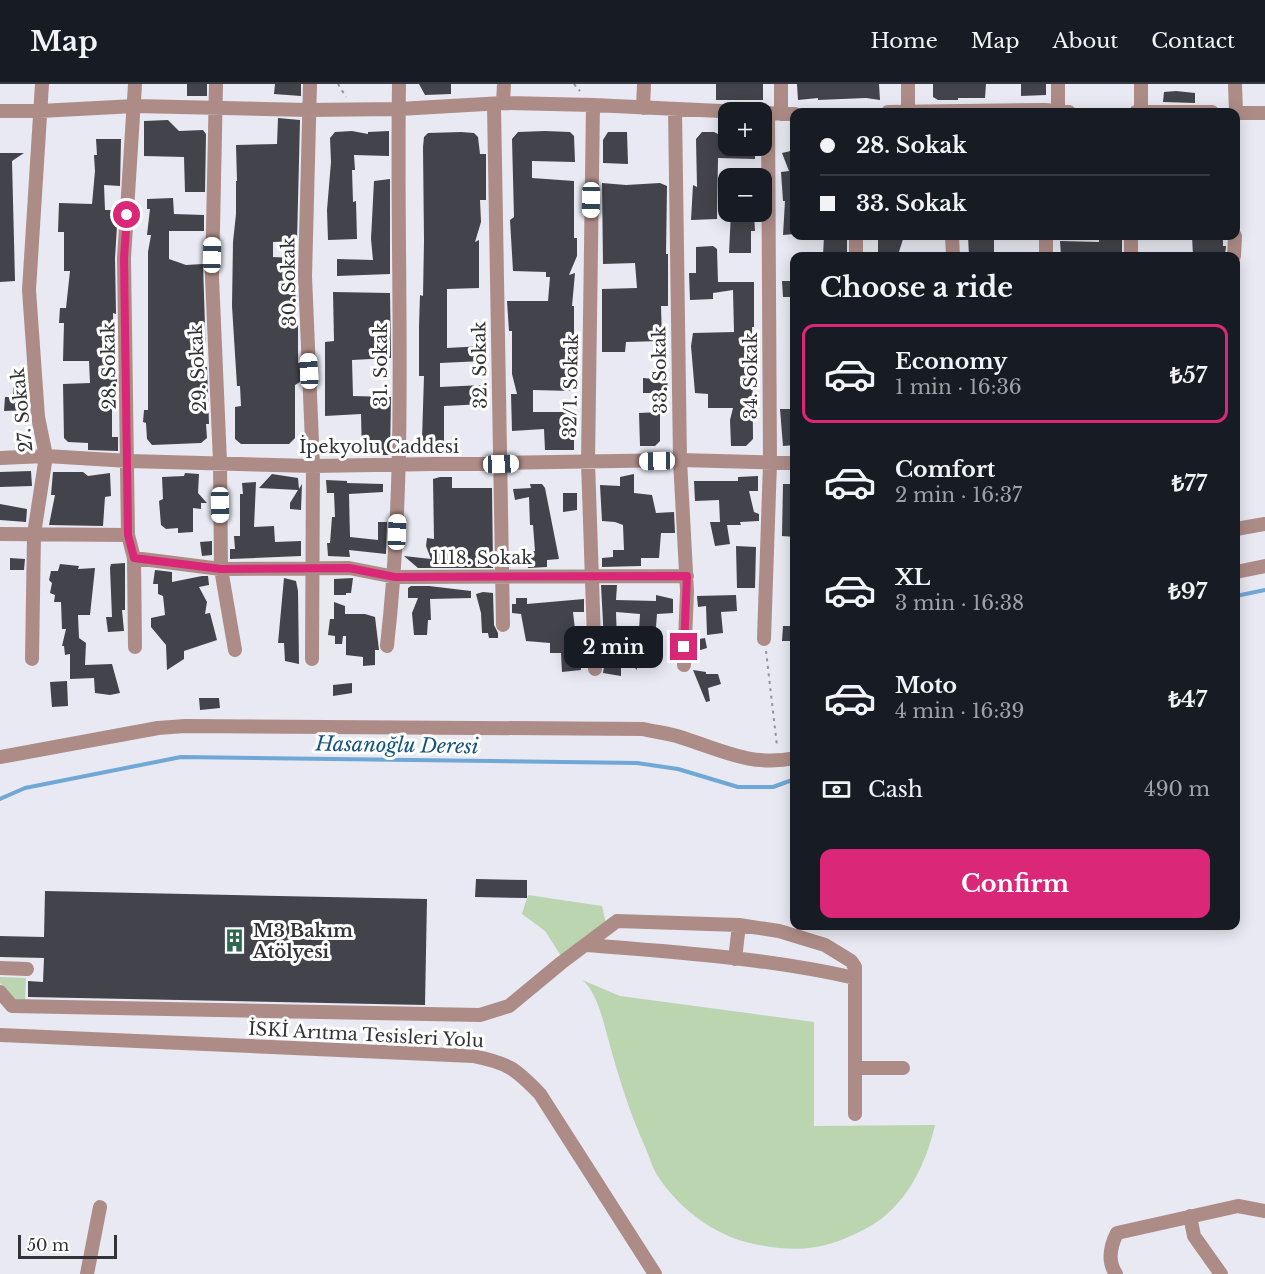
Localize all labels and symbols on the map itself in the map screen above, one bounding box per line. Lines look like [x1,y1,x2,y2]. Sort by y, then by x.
car [582,182,600,218]
route start [113,201,140,228]
car [203,237,221,273]
street label: 30. Sokak [277,237,301,327]
street label: 32. Sokak [468,321,492,409]
street label: 28. Sokak [97,322,121,410]
street label: 31. Sokak [370,323,392,407]
street label: 29. Sokak [185,324,211,412]
street label: 33. Sokak [648,326,672,414]
street label: 34. Sokak [740,332,762,420]
street label: 32/1. Sokak [559,334,583,438]
car [299,353,319,389]
street label: 27. Sokak [7,367,37,453]
street label: İpekyolu Caddesi [299,435,459,458]
car [639,452,675,470]
car [483,454,519,474]
car [211,487,229,523]
car [387,514,407,550]
street label: 1118. Sokak [432,547,532,569]
callout: 2 min [564,626,663,668]
route end [670,633,697,660]
water label: Hasanoğlu Deresi [314,732,479,758]
place label: M3 Bakım Atölyesi [252,920,353,963]
building icon: M3 Bakım Atölyesi [222,928,248,954]
street label: İSKİ Arıtma Tesisleri Yolu [248,1017,484,1052]
scale bar [18,1232,117,1260]

